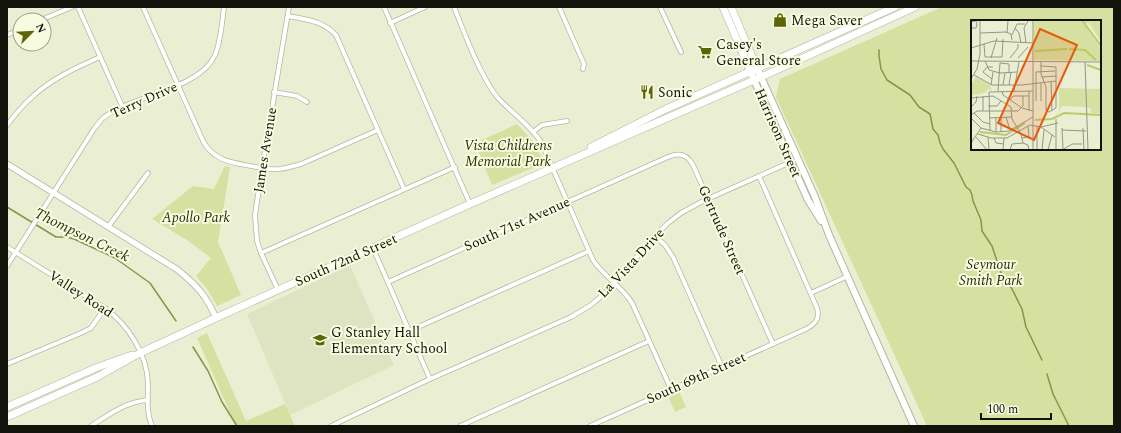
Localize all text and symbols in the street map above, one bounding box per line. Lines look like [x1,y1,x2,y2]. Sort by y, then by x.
place label: Mega Saver [791,10,863,31]
north arrow [12,12,52,52]
shop icon: Mega Saver [772,12,788,28]
inset map [971,20,1101,150]
text: N [31,21,50,36]
place label: Casey's General Store [716,34,801,71]
supermarket icon: Casey's General Store [697,44,713,60]
street label: Terry Drive [107,76,181,124]
place label: Sonic [658,82,693,103]
restaurant icon: Sonic [639,84,655,100]
street label: Harrison Street [749,85,807,181]
street label: James Avenue [248,105,282,194]
park label: Vista Childrens Memorial Park [464,135,552,172]
street label: Gertrude Street [693,182,751,278]
street label: South 71st Avenue [461,191,574,257]
water label: Thompson Creek [30,202,134,268]
park label: Apollo Park [161,207,231,228]
street label: La Vista Drive [593,223,669,303]
street label: South 72nd Street [292,228,401,292]
park label: Seymour Smith Park [959,254,1023,291]
street label: Valley Road [45,265,118,323]
place label: G Stanley Hall Elementary School [331,322,447,359]
school or university icon: G Stanley Hall Elementary School [312,332,328,348]
street label: South 69th Street [643,347,749,409]
scale bar [981,395,1051,421]
text: 100 m [987,400,1018,419]

